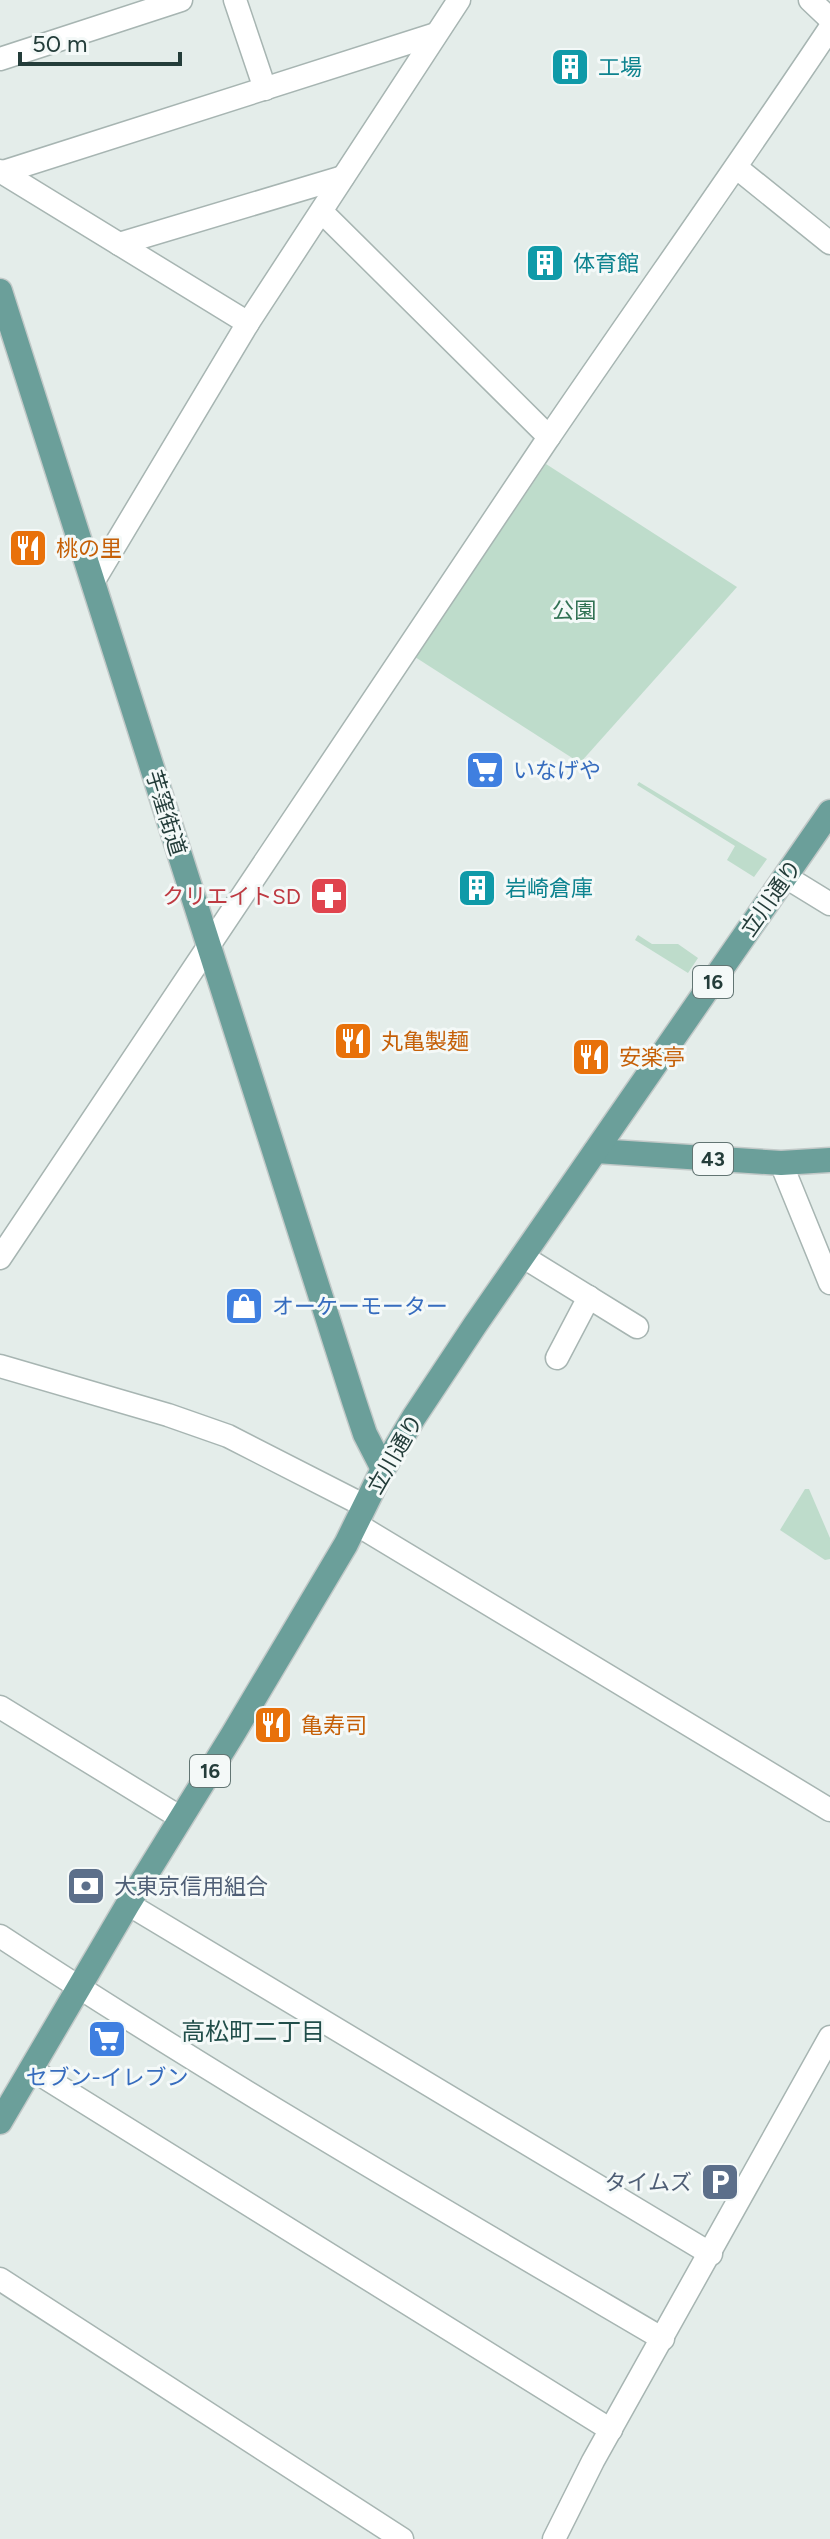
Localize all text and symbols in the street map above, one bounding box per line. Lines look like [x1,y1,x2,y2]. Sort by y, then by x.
scale bar [20,16,180,66]
text: 50 m [32,29,88,58]
building icon: 工場 [549,46,591,88]
place label: 工場 [598,54,642,81]
building icon: 体育館 [524,242,566,284]
place label: 体育館 [573,250,639,277]
restaurant icon: 桃の里 [7,527,49,569]
place label: 桃の里 [56,535,122,562]
park label: 公園 [552,597,596,624]
supermarket icon: いなげや [464,749,506,791]
place label: いなげや [513,757,601,784]
street label: 芋窪街道 [140,767,192,859]
street label: 立川通り [735,854,807,942]
building icon: 岩崎倉庫 [456,867,498,909]
pharmacy icon: クリエイトSD [308,875,350,917]
place label: 岩崎倉庫 [505,875,593,902]
place label: クリエイトSD [162,883,301,910]
road number: 16 [693,966,733,998]
restaurant icon: 丸亀製麺 [332,1020,374,1062]
place label: 丸亀製麺 [381,1028,469,1055]
restaurant icon: 安楽亭 [570,1036,612,1078]
place label: 安楽亭 [619,1044,685,1071]
road number: 43 [693,1143,733,1175]
shop icon: オーケーモーター [223,1285,265,1327]
place label: オーケーモーター [272,1293,448,1320]
street label: 立川通り [361,1409,429,1499]
restaurant icon: 亀寿司 [252,1704,294,1746]
place label: 亀寿司 [301,1712,367,1739]
road number: 16 [190,1755,230,1787]
bank icon: 大東京信用組合 [65,1865,107,1907]
place label: 大東京信用組合 [114,1873,268,1900]
district label: 高松町二丁目 [181,2017,325,2046]
supermarket icon: セブン-イレブン [86,2018,128,2060]
place label: セブン-イレブン [25,2064,189,2091]
parking icon: タイムズ [699,2161,741,2203]
place label: タイムズ [604,2169,692,2196]

